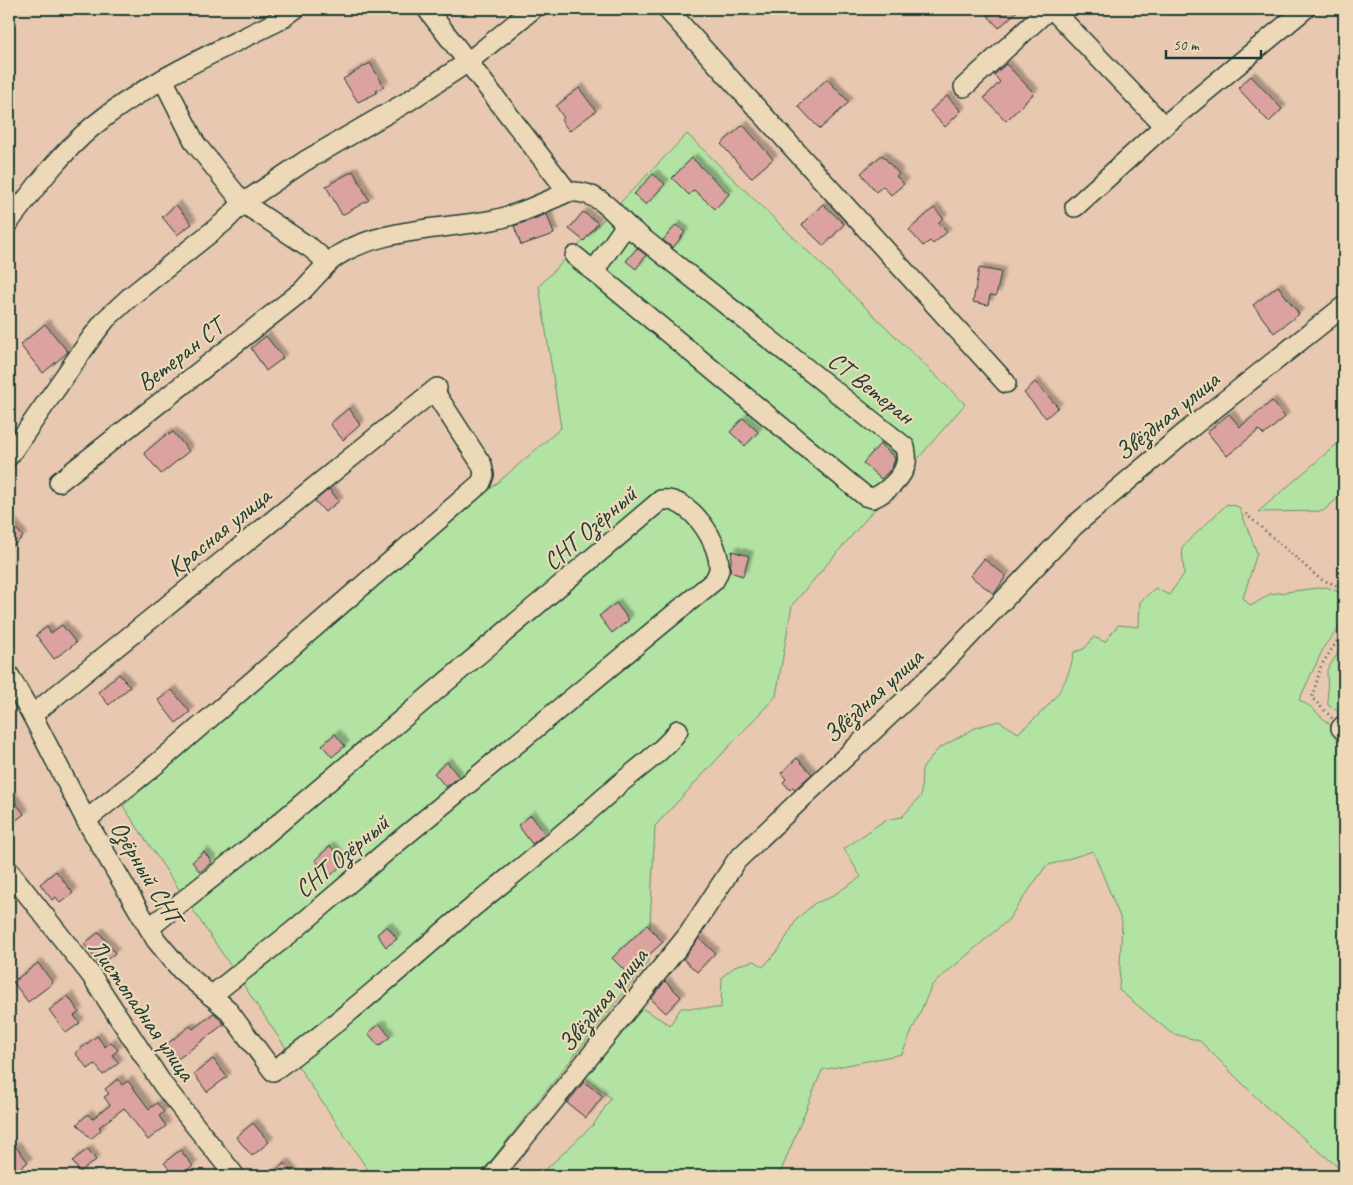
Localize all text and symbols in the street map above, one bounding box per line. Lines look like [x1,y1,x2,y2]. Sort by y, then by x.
scale bar [1166,28,1260,60]
text: 50 m [1173,36,1200,55]
street label: Ветеран СТ [130,307,235,399]
street label: СТ Ветеран [821,344,922,433]
street label: Звёздная улица [1108,363,1228,469]
street label: СНТ Озёрный [536,477,645,578]
street label: Красная улица [160,479,280,584]
street label: Звёздная улица [816,640,932,751]
street label: СНТ Озёрный [288,806,398,906]
street label: Озёрный СНТ [102,815,192,935]
street label: Листопадная улица [81,933,204,1089]
street label: Звёздная улица [551,940,657,1059]

